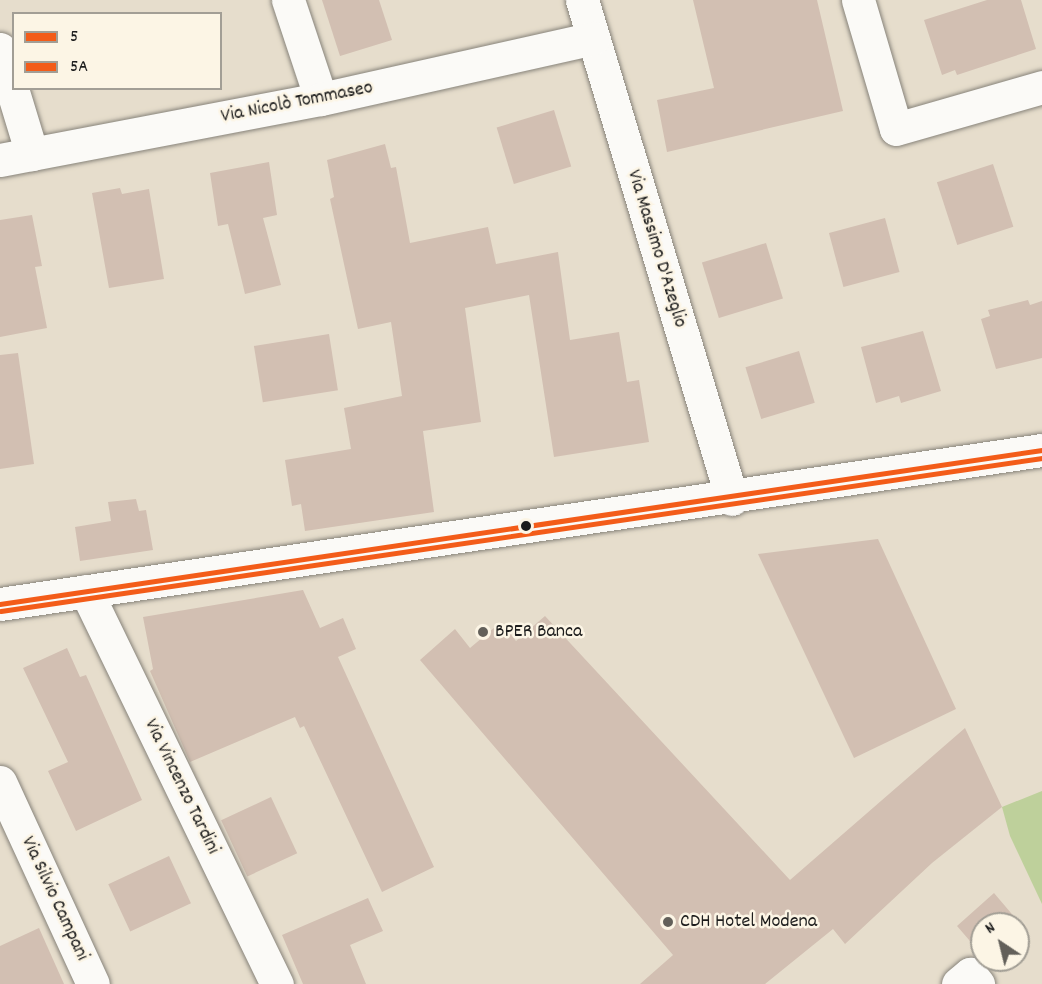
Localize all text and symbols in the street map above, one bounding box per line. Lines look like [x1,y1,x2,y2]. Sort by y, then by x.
legend [12,12,222,90]
text: 5 [70,25,78,50]
text: 5A [70,55,88,80]
street label: Via Nicolò Tommaseo [219,77,375,129]
street label: Via Massimo D'Azeglio [621,167,691,331]
unlabelled marker [520,520,532,532]
place label: BPER Banca [495,620,582,644]
marker: BPER Banca [476,625,490,639]
street label: Via Vincenzo Tardini [138,715,224,859]
street label: Via Silvio Campani [15,833,93,965]
place label: CDH Hotel Modena [680,910,817,934]
north arrow [970,912,1030,972]
marker: CDH Hotel Modena [661,915,675,929]
text: N [981,917,1000,940]

